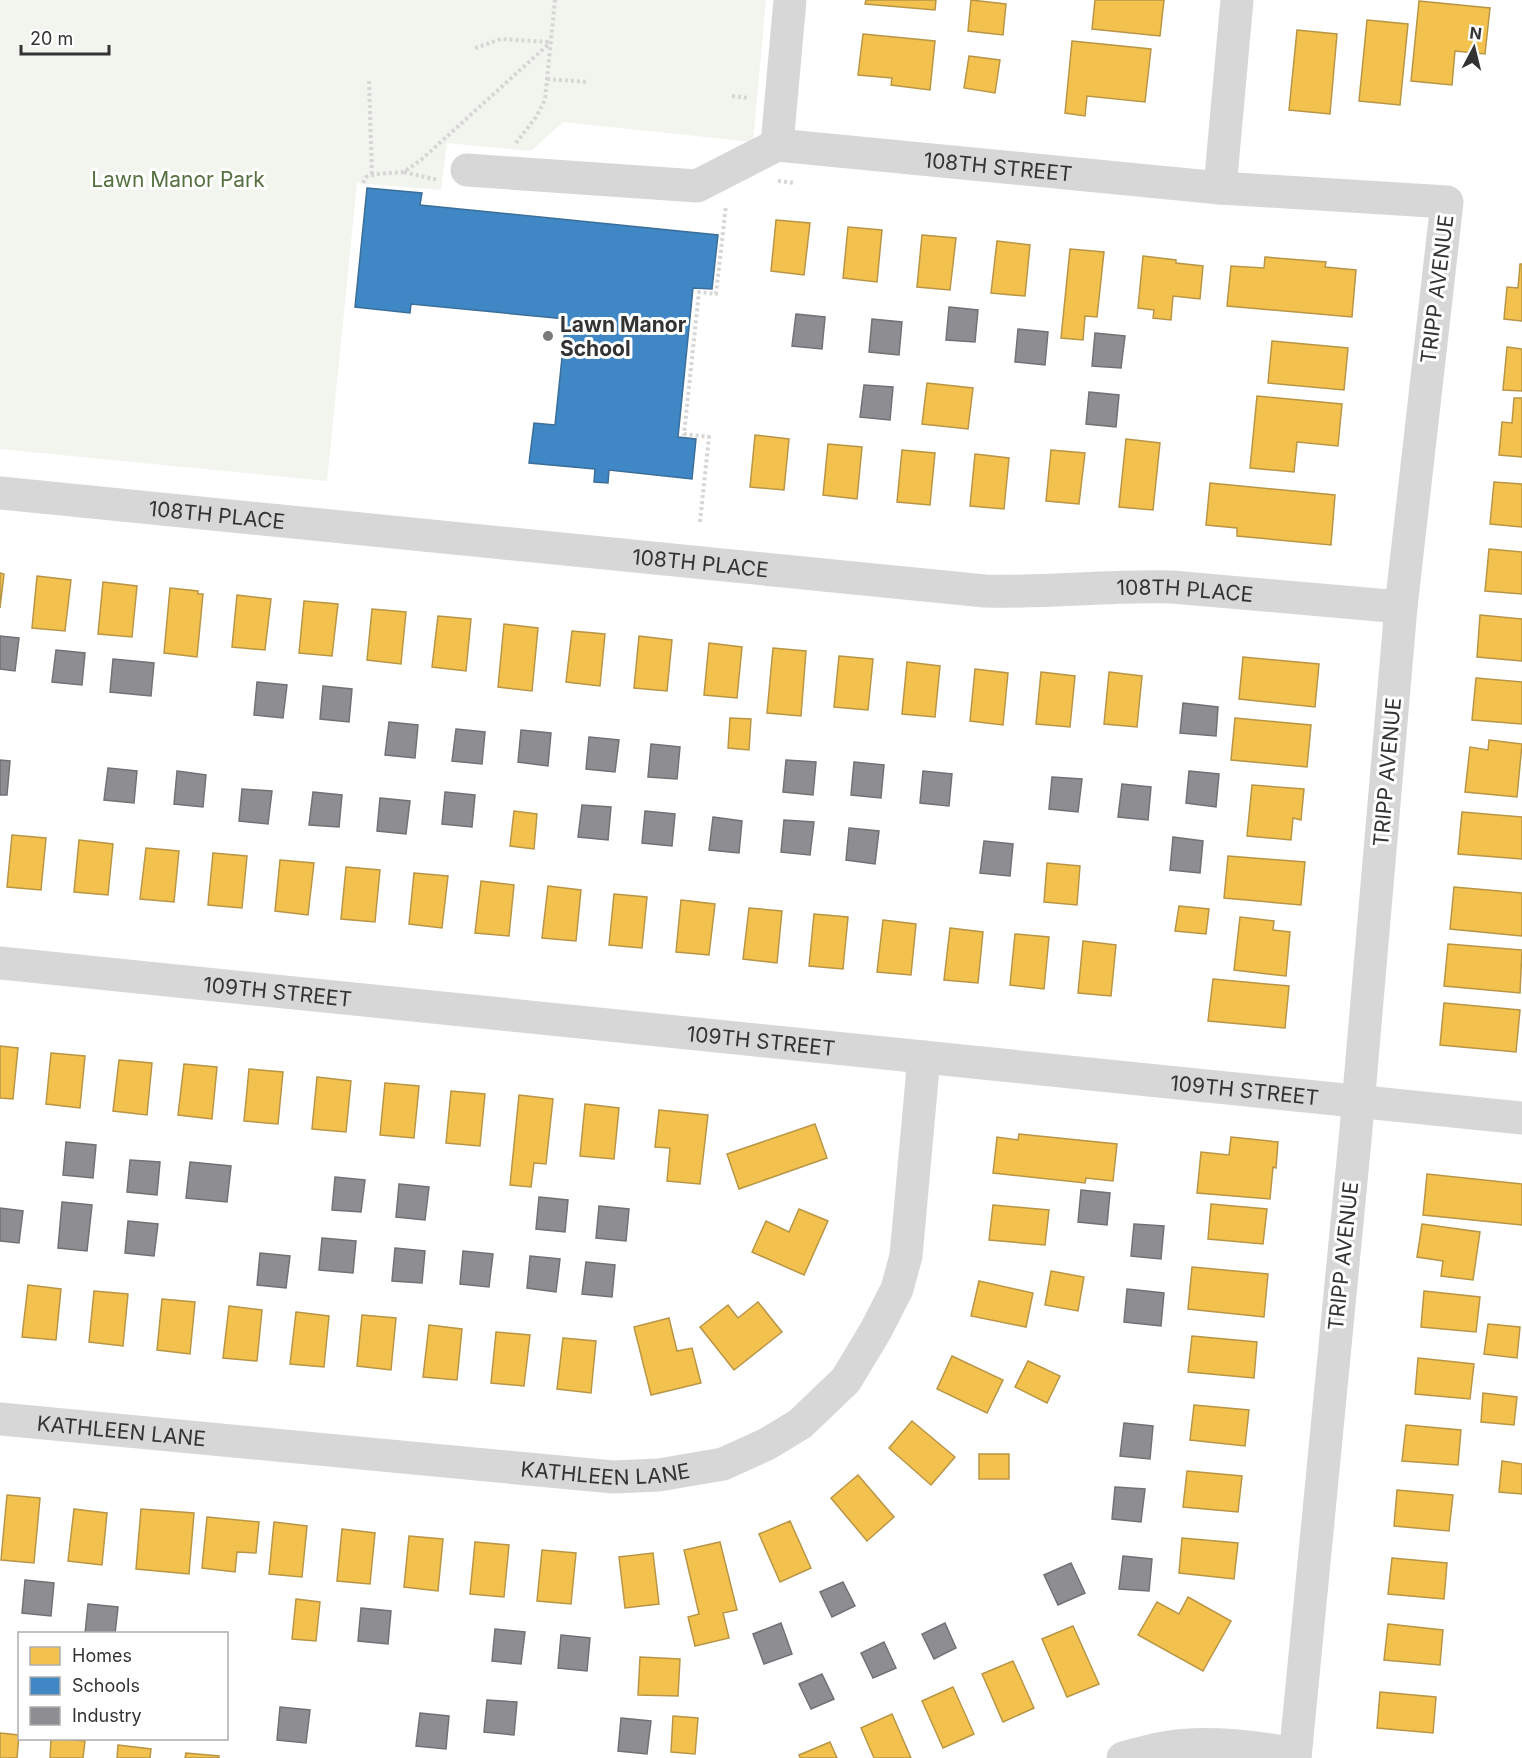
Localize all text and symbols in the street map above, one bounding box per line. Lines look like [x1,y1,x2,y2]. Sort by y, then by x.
scale bar [21,18,110,56]
north arrow [1444,18,1504,78]
text: N [1469,22,1483,44]
text: 20 m [30,28,73,49]
street label: 108TH STREET [922,147,1073,186]
park label: Lawn Manor Park [91,167,265,192]
street label: TRIPP AVENUE [1415,213,1459,365]
place label: Lawn Manor School [560,312,687,361]
marker: Lawn Manor School [541,329,555,343]
street label: 108TH PLACE [148,495,286,534]
street label: 108TH PLACE [631,543,770,582]
street label: 108TH PLACE [1116,574,1254,607]
street label: TRIPP AVENUE [1368,696,1406,848]
street label: 109TH STREET [202,971,353,1011]
street label: 109TH STREET [686,1021,837,1061]
street label: 109TH STREET [1169,1070,1320,1110]
street label: TRIPP AVENUE [1323,1180,1363,1332]
street label: KATHLEEN LANE [36,1410,207,1451]
street label: KATHLEEN LANE [520,1456,692,1489]
legend [18,1632,228,1740]
text: Homes [72,1645,132,1666]
text: Schools [72,1675,140,1696]
text: Industry [72,1705,142,1726]

